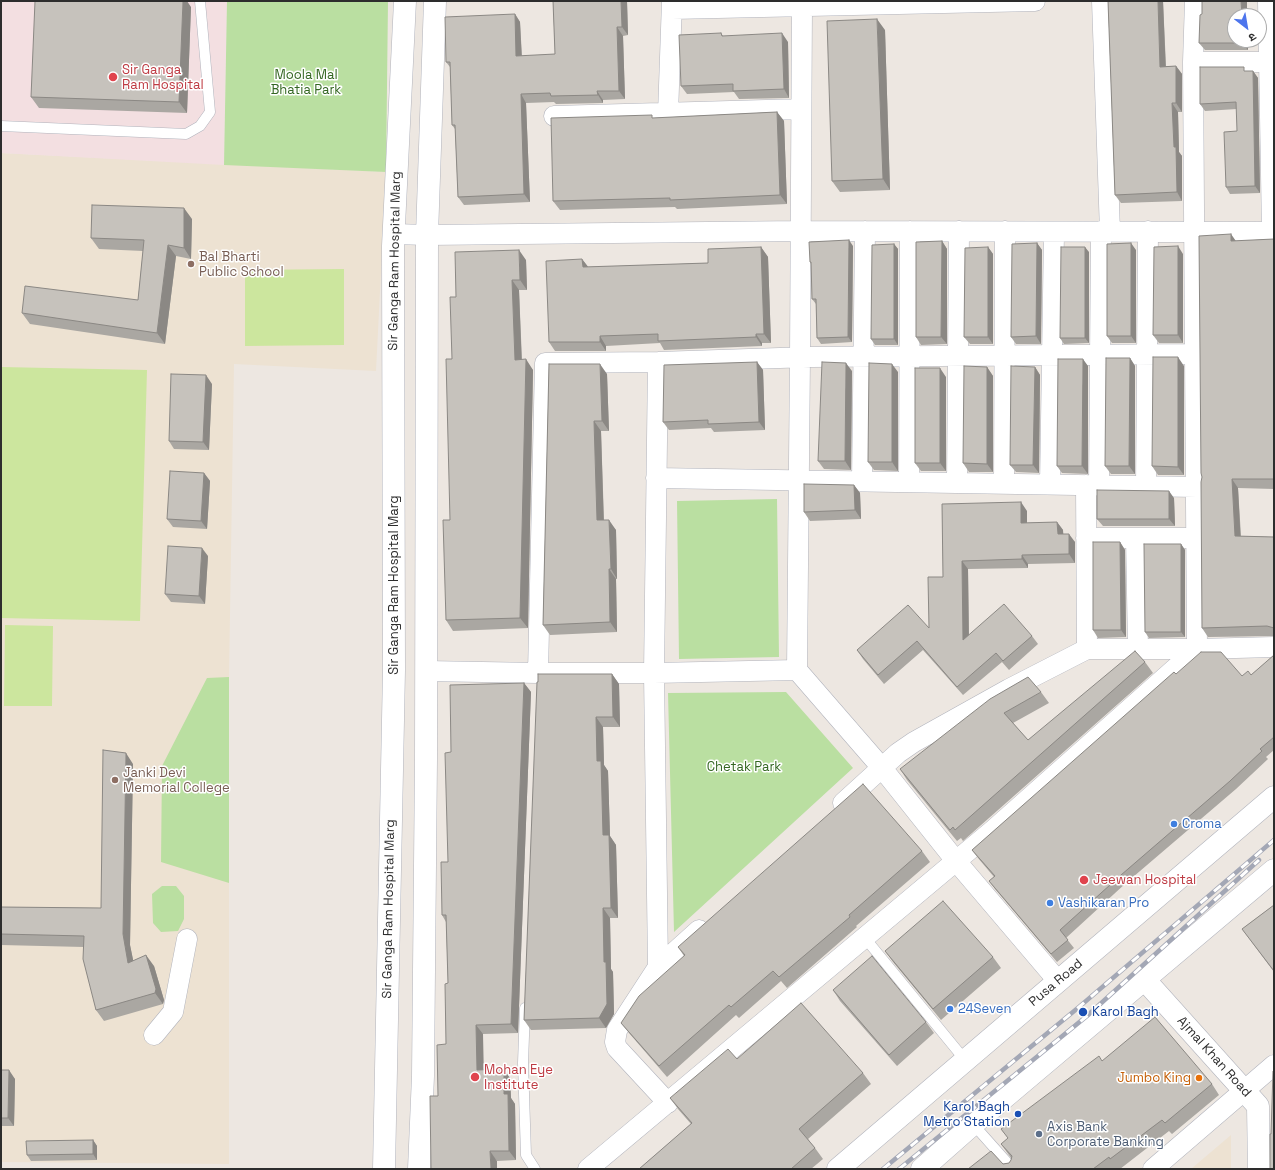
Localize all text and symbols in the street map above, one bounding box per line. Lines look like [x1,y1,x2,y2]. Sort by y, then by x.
north arrow [1227,8,1267,48]
text: उ [1246,30,1259,45]
place label: Sir Ganga Ram Hospital [122,62,204,93]
park label: Moola Mal Bhatia Park [271,67,341,98]
marker: Sir Ganga Ram Hospital [107,71,119,83]
street label: Sir Ganga Ram Hospital Marg [386,171,404,351]
place label: Bal Bharti Public School [199,249,284,280]
marker: Bal Bharti Public School [186,259,196,269]
street label: Sir Ganga Ram Hospital Marg [386,495,402,675]
park label: Chetak Park [707,759,781,775]
place label: Janki Devi Memorial College [123,765,230,796]
marker: Janki Devi Memorial College [110,775,120,785]
place label: Croma [1182,816,1222,832]
street label: Sir Ganga Ram Hospital Marg [380,819,398,999]
marker: Croma [1169,819,1179,829]
place label: Jeewan Hospital [1093,872,1196,888]
marker: Jeewan Hospital [1078,874,1090,886]
place label: Vashikaran Pro [1058,895,1149,911]
marker: Vashikaran Pro [1045,898,1055,908]
street label: Pusa Road [1026,956,1086,1010]
place label: 24Seven [958,1001,1011,1017]
marker: 24Seven [945,1004,955,1014]
place label: Karol Bagh [1092,1004,1159,1020]
marker: Karol Bagh [1077,1006,1089,1018]
street label: Ajmal Khan Road [1174,1013,1254,1101]
place label: Mohan Eye Institute [484,1062,553,1093]
place label: Jumbo King [1117,1070,1191,1086]
marker: Mohan Eye Institute [469,1071,481,1083]
marker: Jumbo King [1194,1073,1204,1083]
place label: Karol Bagh Metro Station [923,1099,1010,1130]
marker: Karol Bagh Metro Station [1013,1109,1023,1119]
place label: Axis Bank Corporate Banking [1047,1119,1164,1150]
marker: Axis Bank Corporate Banking [1034,1129,1044,1139]

